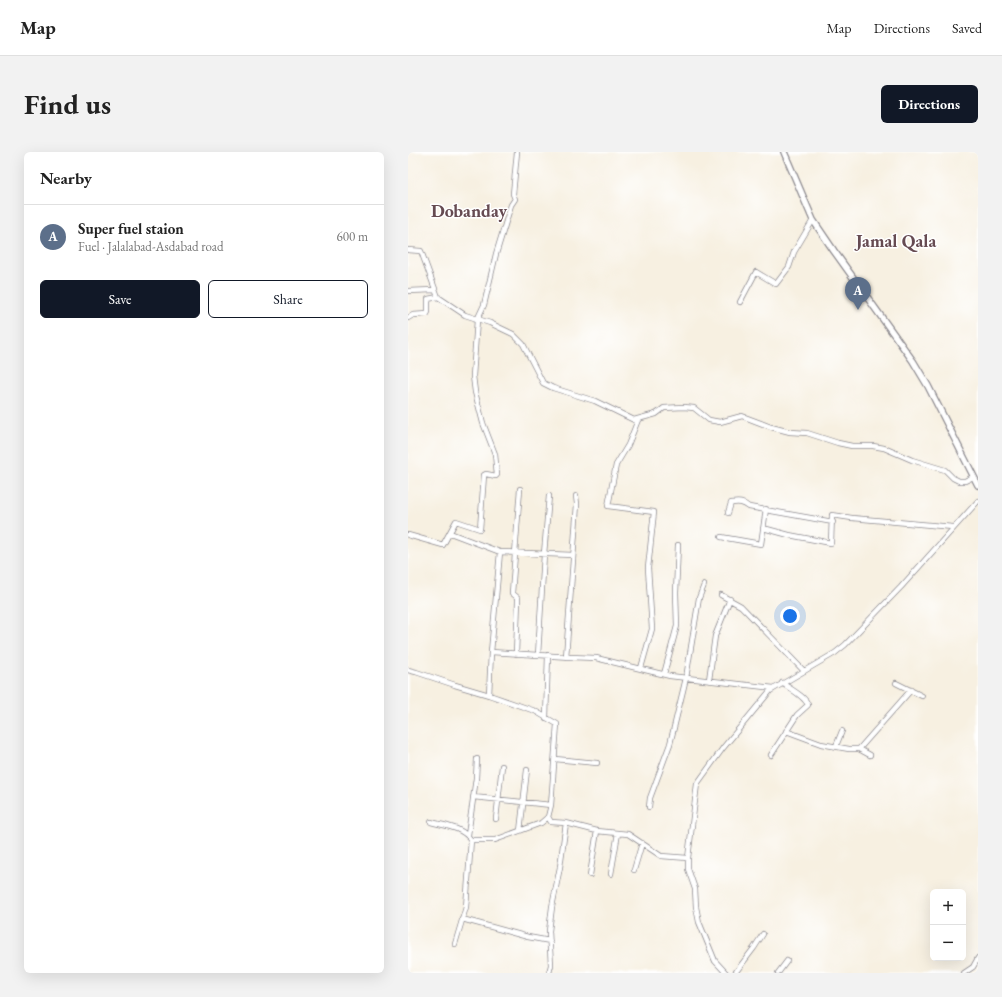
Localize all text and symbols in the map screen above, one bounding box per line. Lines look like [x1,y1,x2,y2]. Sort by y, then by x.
text: Map [20,15,56,40]
text: Map [826,19,852,37]
text: Directions [874,19,930,37]
text: Saved [952,19,982,37]
button: Directions [881,85,978,123]
text: Find us [24,86,111,122]
text: Nearby [40,167,92,189]
district label: Dobanday [431,199,507,222]
text: Super fuel staion [78,219,184,238]
text: A [48,228,58,245]
text: 600 m [337,228,368,245]
district label: Jamal Qala [854,229,936,252]
text: Fuel · Jalalabad-Asdabad road [78,238,224,255]
pin: A [845,277,871,310]
button: Save [40,280,200,318]
button: Share [208,280,368,318]
your location [780,606,800,626]
map controls [930,889,966,961]
button: + [930,889,966,925]
button: − [930,925,966,961]

